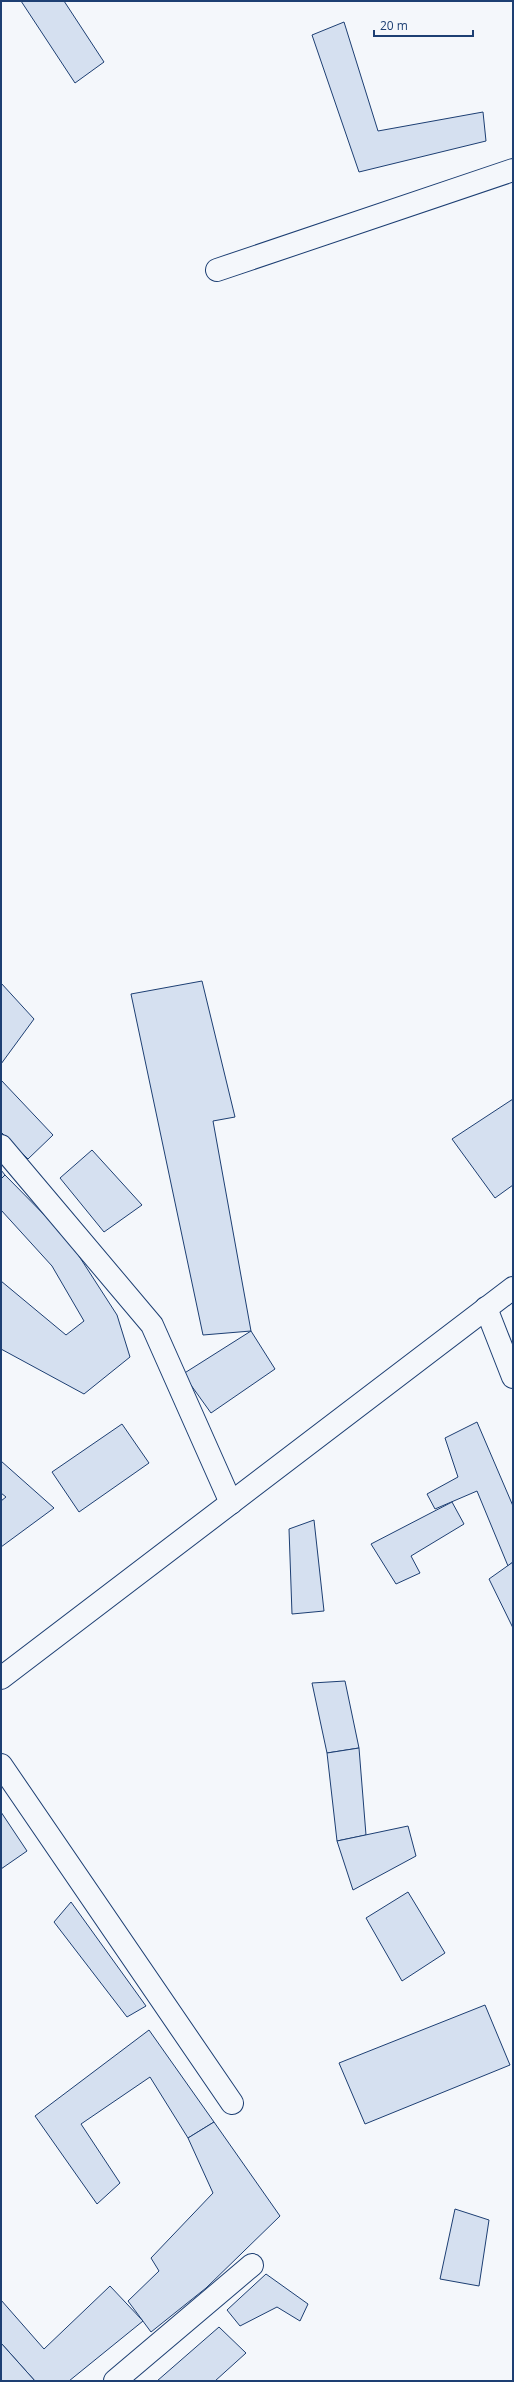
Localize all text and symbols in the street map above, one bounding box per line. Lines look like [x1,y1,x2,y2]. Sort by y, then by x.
scale bar [374,12,473,38]
text: 20 m [380,17,408,34]

